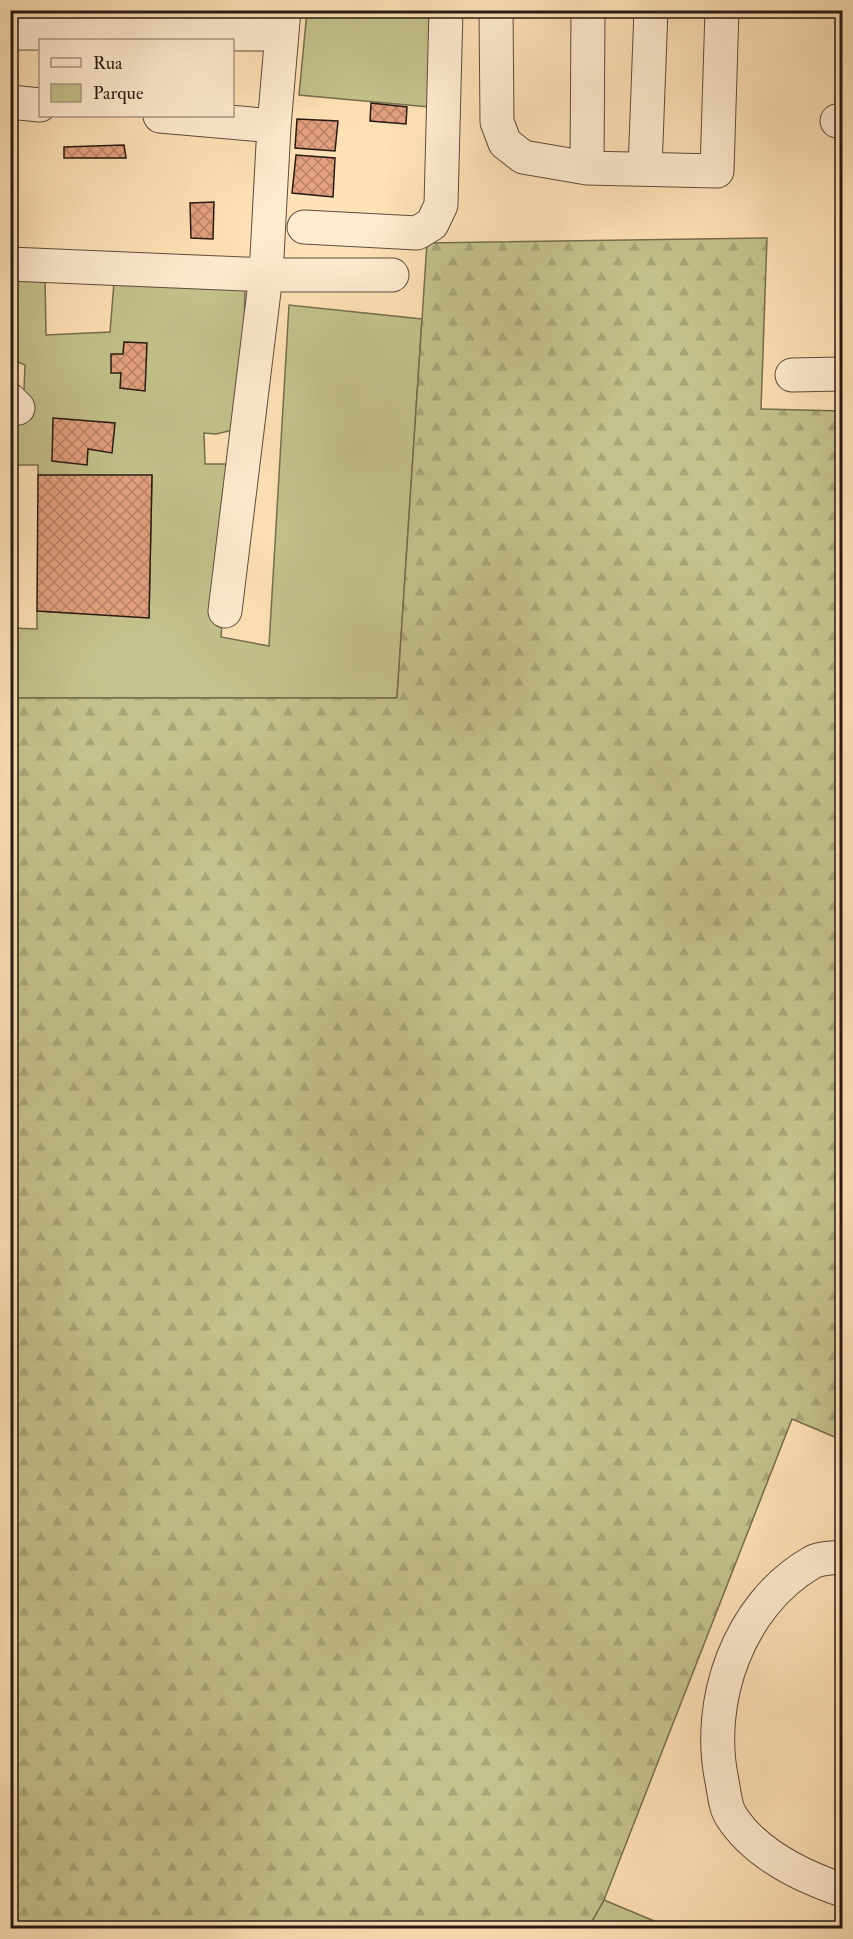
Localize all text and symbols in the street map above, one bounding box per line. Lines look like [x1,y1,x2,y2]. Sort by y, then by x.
legend [39,39,234,117]
text: Rua [93,52,123,75]
text: Parque [93,82,144,105]

